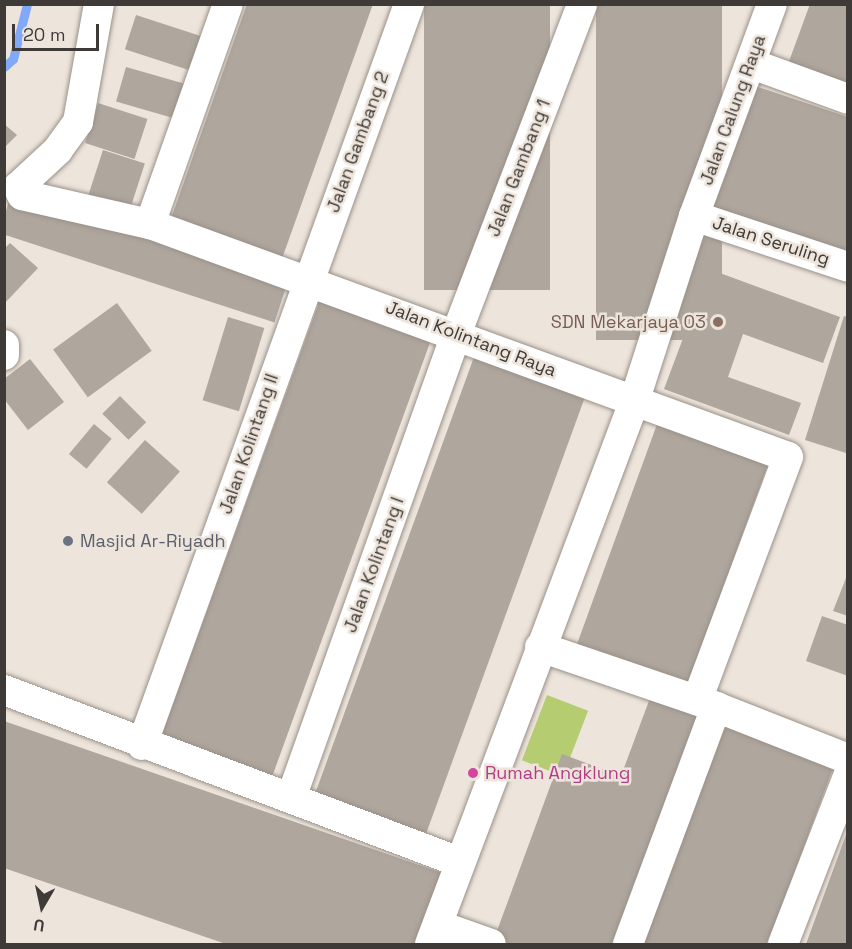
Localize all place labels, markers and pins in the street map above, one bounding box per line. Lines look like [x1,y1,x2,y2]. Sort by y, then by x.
place label: SDN Mekarjaya 03 [551,311,706,333]
marker: SDN Mekarjaya 03 [711,315,725,329]
place label: Masjid Ar-Riyadh [80,530,226,552]
marker: Masjid Ar-Riyadh [61,534,75,548]
place label: Rumah Angklung [485,762,630,784]
marker: Rumah Angklung [466,766,480,780]

